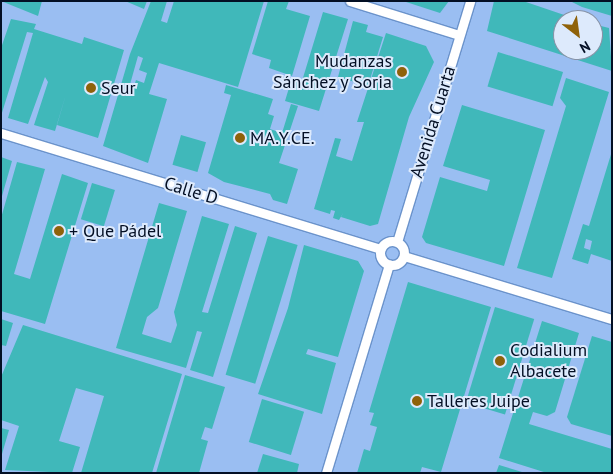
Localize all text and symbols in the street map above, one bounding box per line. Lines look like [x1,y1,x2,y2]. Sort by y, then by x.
north arrow [553,10,603,60]
text: N [577,37,593,57]
place label: Mudanzas Sánchez y Soria [272,51,392,94]
street label: Avenida Cuarta [406,63,460,181]
marker: Mudanzas Sánchez y Soria [396,66,408,78]
place label: Seur [101,77,136,99]
marker: Seur [85,82,97,94]
place label: MA.Y.CE. [250,127,315,149]
marker: MA.Y.CE. [234,132,246,144]
street label: Calle D [161,173,221,209]
place label: + Que Pádel [69,220,161,242]
marker: + Que Pádel [53,225,65,237]
place label: Codialium Albacete [510,340,587,382]
marker: Codialium Albacete [494,355,506,367]
place label: Talleres Juipe [427,390,530,412]
marker: Talleres Juipe [411,395,423,407]

